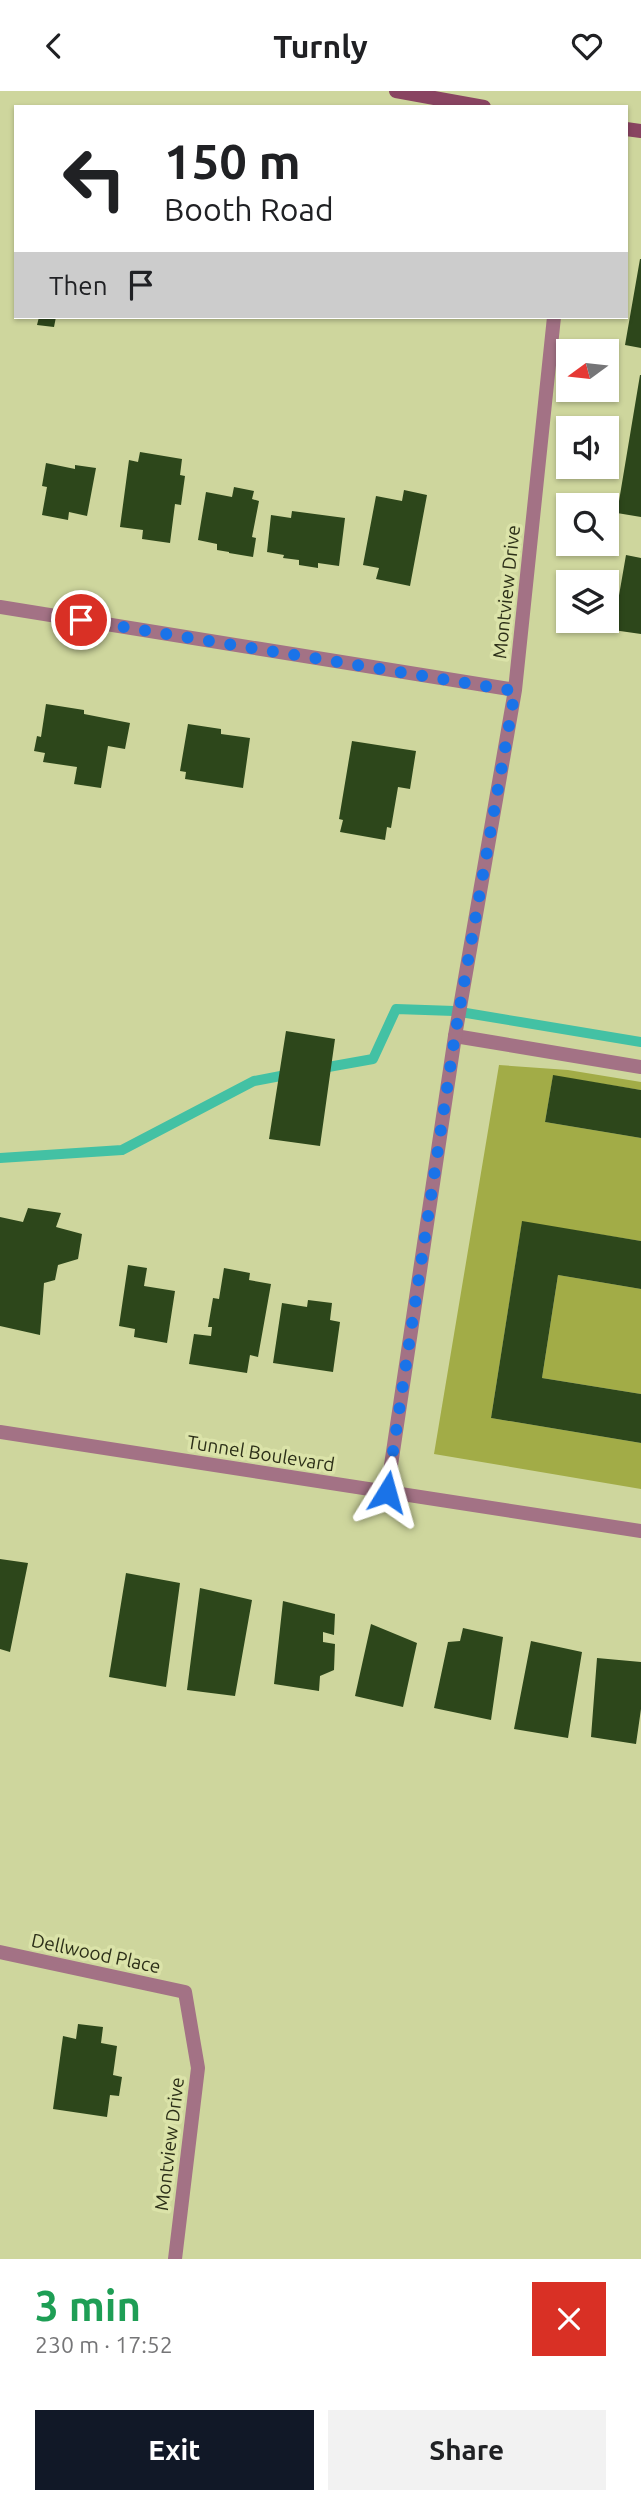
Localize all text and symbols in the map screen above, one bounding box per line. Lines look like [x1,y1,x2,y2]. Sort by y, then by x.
icon: back [35,27,73,65]
icon: heart [568,27,606,65]
text: Turnly [273,28,368,64]
icon: left [49,133,140,224]
text: 150 m [164,133,301,188]
text: Booth Road [164,191,334,227]
icon: arrive [122,266,160,304]
text: Then [49,271,108,300]
north arrow [556,339,620,403]
map controls [556,339,619,633]
button: sound [556,416,619,479]
button: search [556,493,619,556]
street label: Montview Drive [488,524,524,660]
button: layers [556,570,619,633]
pin [51,590,111,650]
icon: arrive [62,601,100,639]
street label: Tunnel Boulevard [186,1430,336,1476]
position arrow [350,1455,424,1529]
street label: Dellwood Place [29,1929,163,1977]
street label: Montview Drive [150,2076,188,2212]
text: 3 min [35,2282,141,2329]
button: close [532,2282,606,2356]
text: 230 m · 17:52 [35,2332,173,2357]
button: Exit [35,2410,314,2490]
button: Share [328,2410,606,2490]

